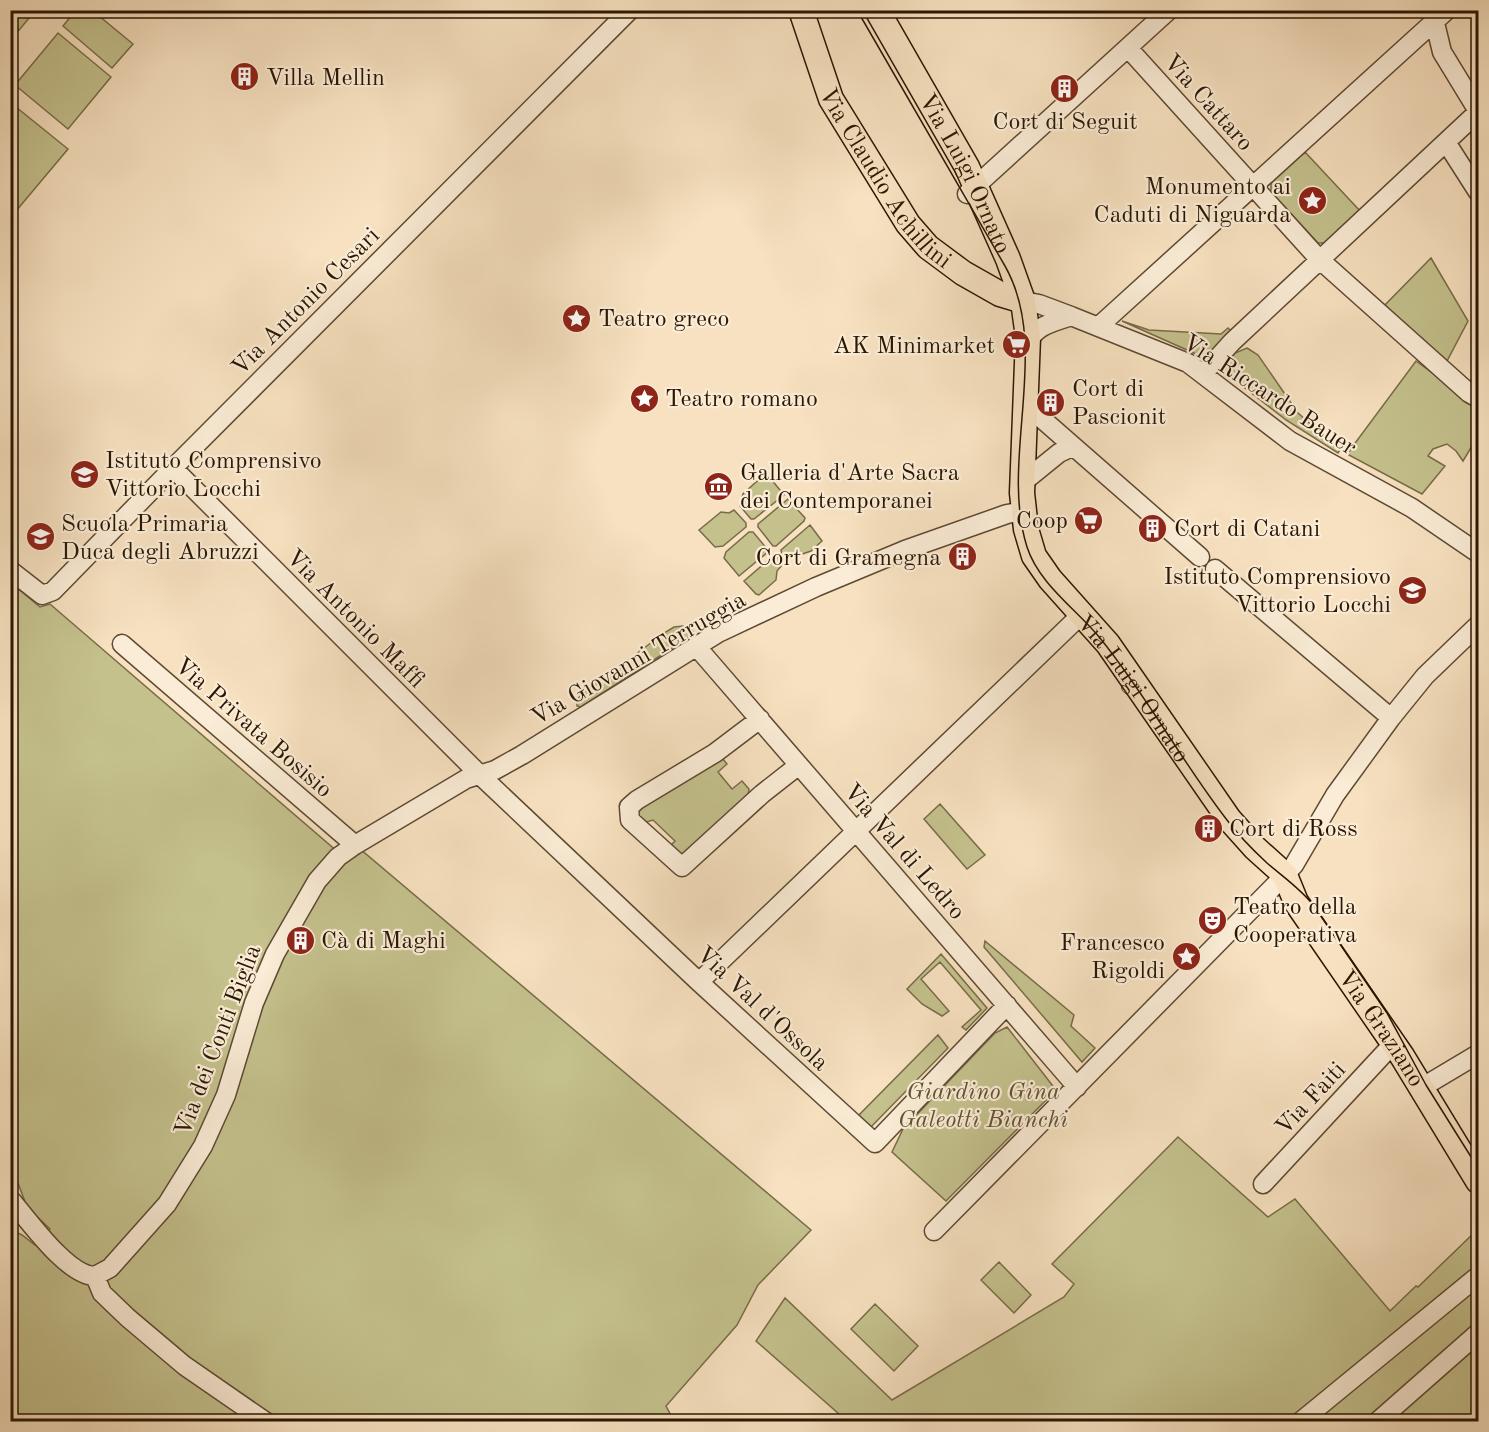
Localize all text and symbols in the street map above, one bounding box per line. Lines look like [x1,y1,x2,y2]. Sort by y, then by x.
street label: Via Cattaro [1158,50,1257,156]
building icon: Villa Mellin [229,61,261,93]
place label: Villa Mellin [266,67,385,91]
building icon: Cort di Seguit [1049,72,1081,104]
street label: Via Claudio Achillini [814,85,955,274]
street label: Via Luigi Ornato [914,90,1014,258]
place label: Cort di Seguit [992,111,1138,135]
place label: Monumento ai Caduti di Niguarda [1094,176,1291,228]
place icon: Monumento ai Caduti di Niguarda [1296,184,1328,216]
street label: Via Antonio Cesari [228,224,385,381]
place icon: Teatro greco [561,302,593,334]
place label: Teatro greco [598,308,729,332]
supermarket icon: AK Minimarket [1000,329,1032,361]
street label: Via Riccardo Bauer [1178,331,1360,461]
place label: AK Minimarket [833,335,995,359]
place label: Cort di Pascionit [1072,378,1166,430]
place icon: Teatro romano [628,382,660,414]
building icon: Cort di Pascionit [1035,386,1067,418]
place label: Teatro romano [665,388,818,412]
place label: Istituto Comprensivo Vittorio Locchi [105,450,322,502]
school or university icon: Istituto Comprensivo Vittorio Locchi [68,458,100,490]
place label: Galleria d'Arte Sacra dei Contemporanei [740,462,960,514]
museum icon: Galleria d'Arte Sacra dei Contemporanei [703,470,735,502]
supermarket icon: Coop [1073,504,1105,536]
place label: Coop [1016,510,1068,534]
building icon: Cort di Catani [1137,512,1169,544]
place label: Scuola Primaria Duca degli Abruzzi [61,513,259,565]
place label: Cort di Catani [1174,518,1320,542]
school or university icon: Scuola Primaria Duca degli Abruzzi [24,521,56,553]
building icon: Cort di Gramegna [946,541,978,573]
street label: Via Antonio Maffi [281,546,428,693]
place label: Cort di Gramegna [755,547,941,571]
place label: Istituto Comprensiovo Vittorio Locchi [1163,566,1391,618]
school or university icon: Istituto Comprensiovo Vittorio Locchi [1396,574,1428,606]
street label: Via Giovanni Terruggia [528,588,751,731]
street label: Via Luigi Ornato [1071,611,1193,768]
street label: Via Privata Bosisio [169,654,336,803]
street label: Via Val di Ledro [838,780,969,925]
building icon: Cort di Ross [1192,812,1224,844]
place label: Cort di Ross [1229,818,1358,842]
place label: Teatro della Cooperativa [1233,896,1357,948]
theatre icon: Teatro della Cooperativa [1196,904,1228,936]
building icon: Cà di Maghi [284,924,316,956]
place label: Cà di Maghi [321,930,446,954]
place label: Francesco Rigoldi [1060,932,1165,984]
place icon: Francesco Rigoldi [1170,940,1202,972]
street label: Via dei Conti Biglia [171,942,266,1140]
street label: Via Val d'Ossola [691,943,832,1076]
street label: Via Graziano [1333,966,1428,1092]
street label: Via Faiti [1272,1058,1351,1141]
park label: Giardino Gina Galeotti Bianchi [898,1081,1068,1133]

